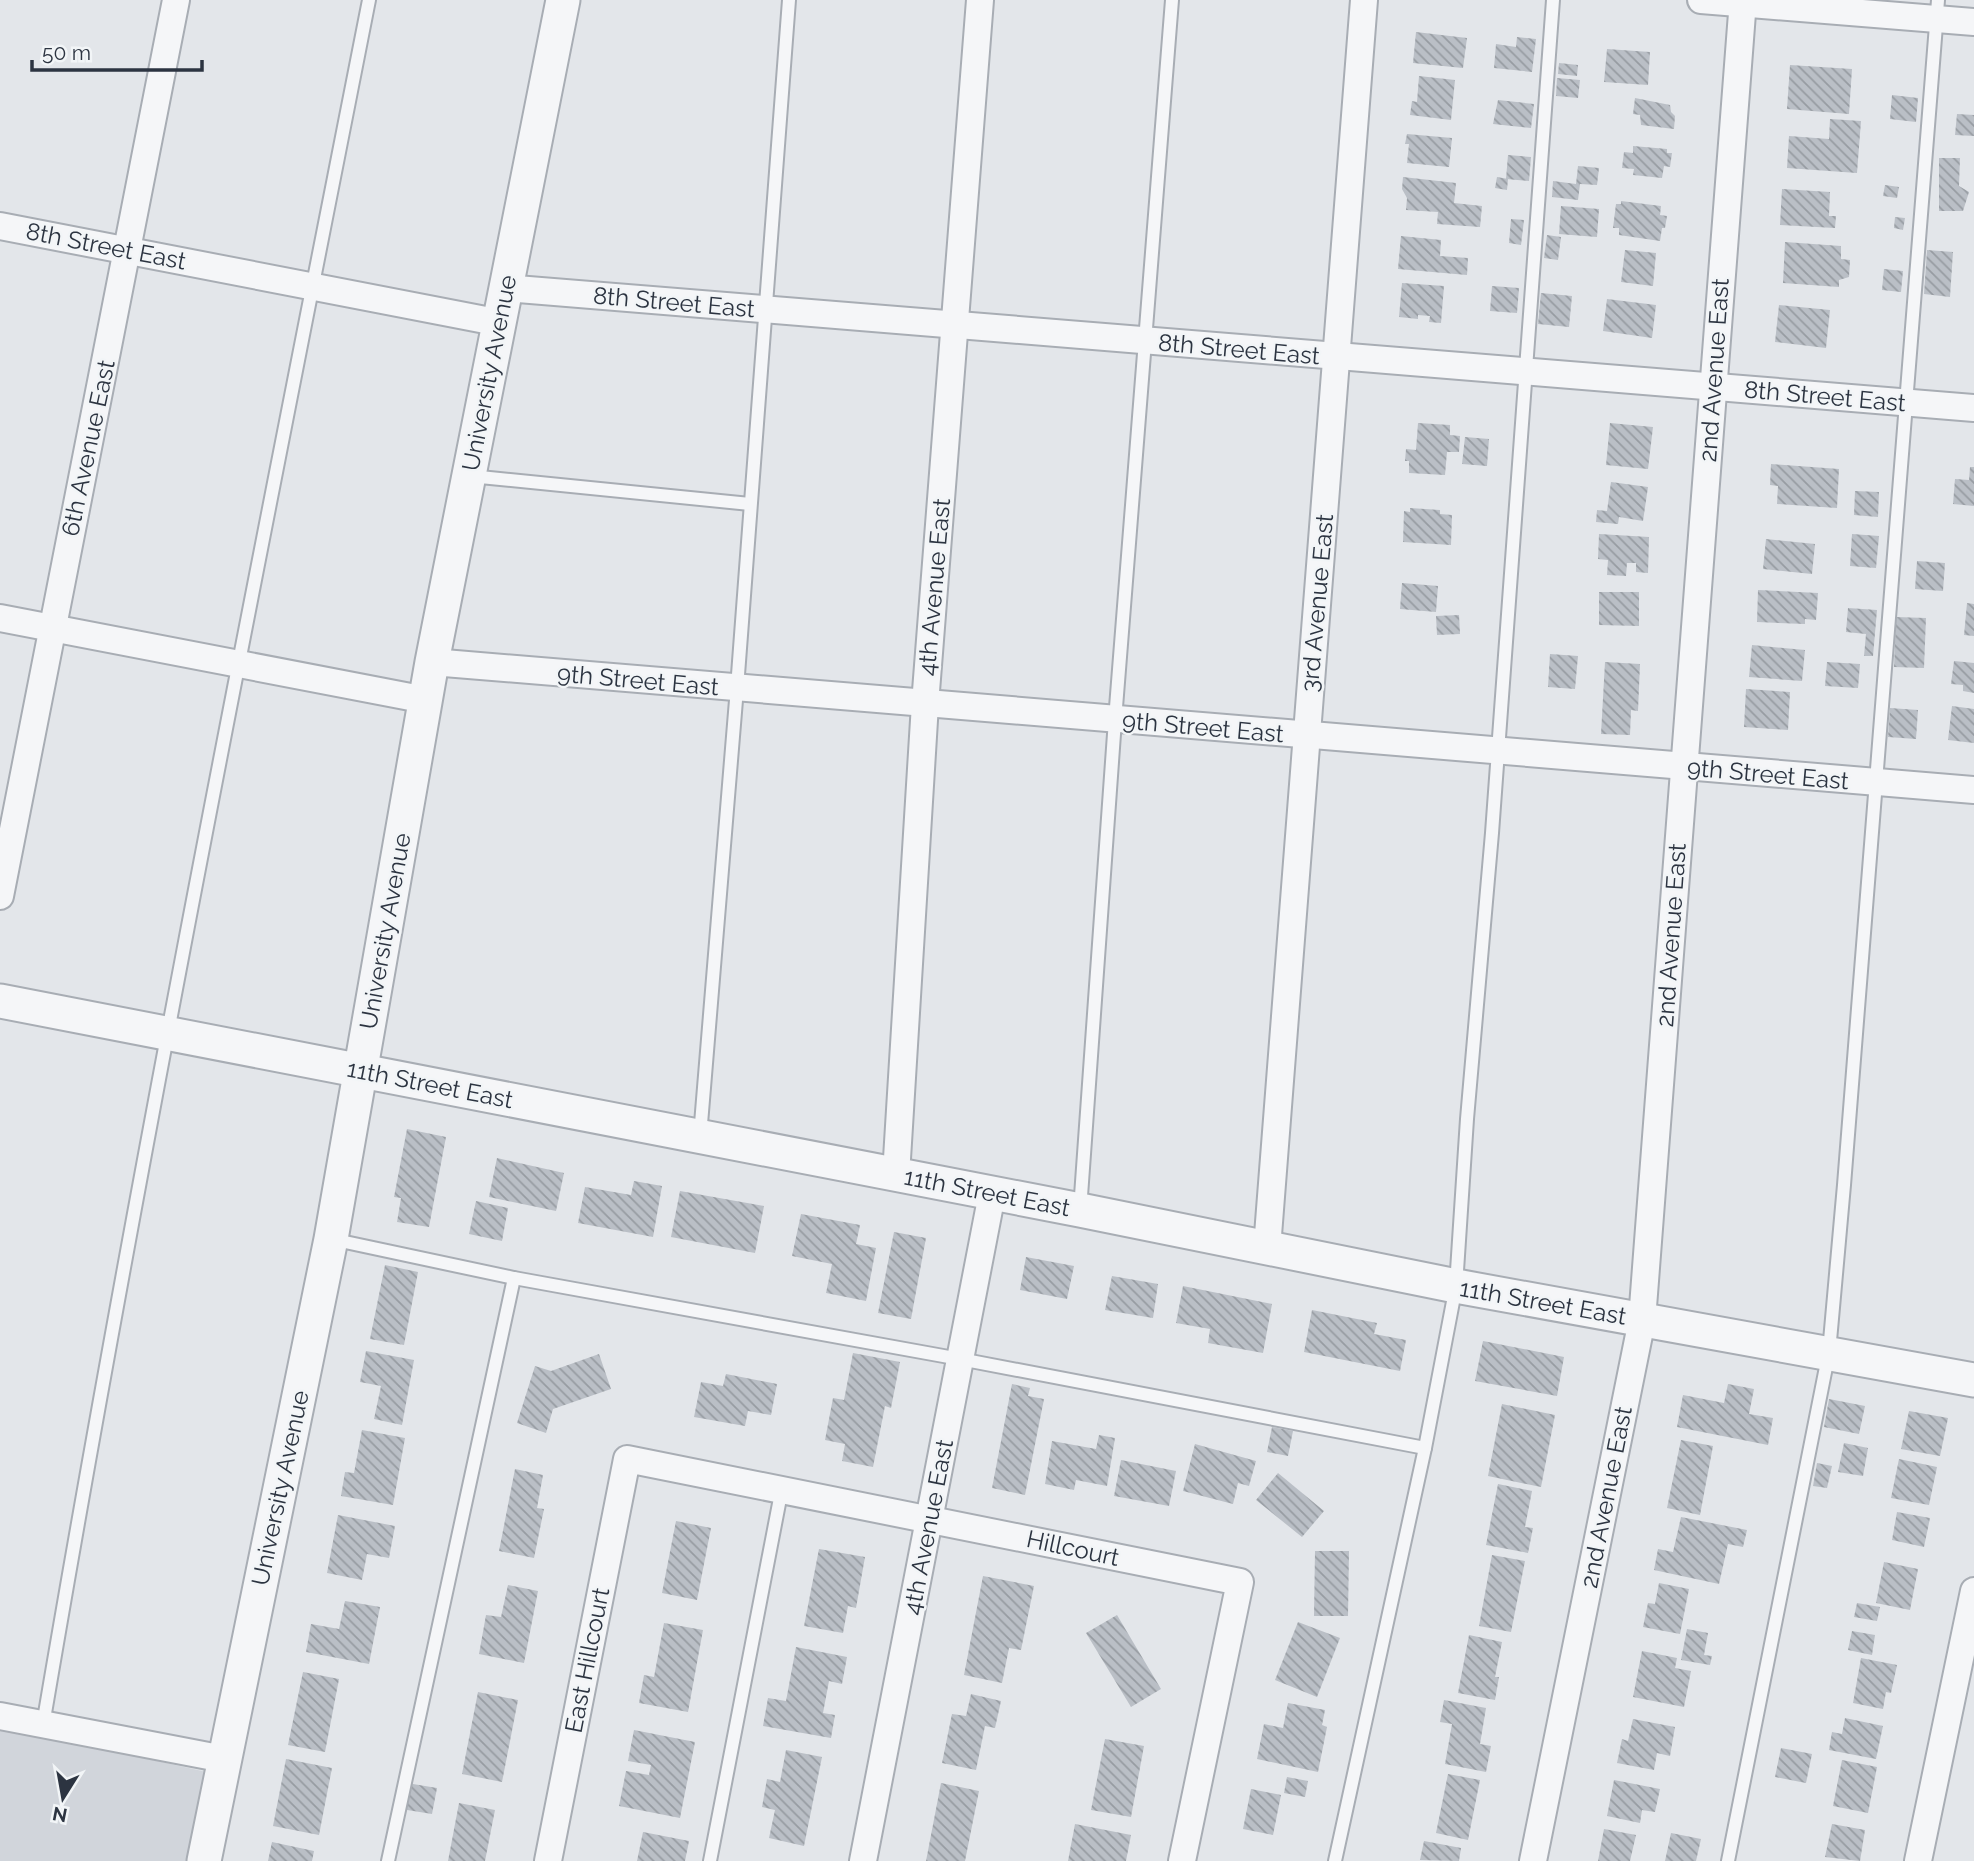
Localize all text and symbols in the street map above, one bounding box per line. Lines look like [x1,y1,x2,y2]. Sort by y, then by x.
scale bar [32,28,201,72]
text: 50 m [42,40,91,65]
street label: 8th Street East [24,216,188,276]
street label: University Avenue [456,273,522,473]
street label: 2nd Avenue East [1693,277,1735,463]
street label: 8th Street East [592,280,756,324]
street label: 8th Street East [1157,327,1321,371]
street label: 6th Avenue East [55,357,121,539]
street label: 8th Street East [1743,374,1907,418]
street label: 4th Avenue East [912,497,956,677]
street label: 3rd Avenue East [1295,513,1339,693]
street label: 9th Street East [556,658,720,702]
street label: 9th Street East [1121,705,1285,749]
street label: 9th Street East [1686,752,1850,796]
street label: University Avenue [353,831,417,1031]
street label: 2nd Avenue East [1650,842,1692,1028]
street label: 11th Street East [344,1054,516,1114]
street label: 11th Street East [901,1162,1073,1222]
street label: 11th Street East [1457,1273,1629,1331]
street label: University Avenue [245,1388,315,1588]
street label: 2nd Avenue East [1574,1404,1638,1590]
street label: 4th Avenue East [897,1437,959,1617]
street label: Hillcourt [1024,1524,1122,1572]
street label: East Hillcourt [559,1585,615,1735]
north arrow [28,1763,98,1833]
text: N [51,1803,69,1827]

